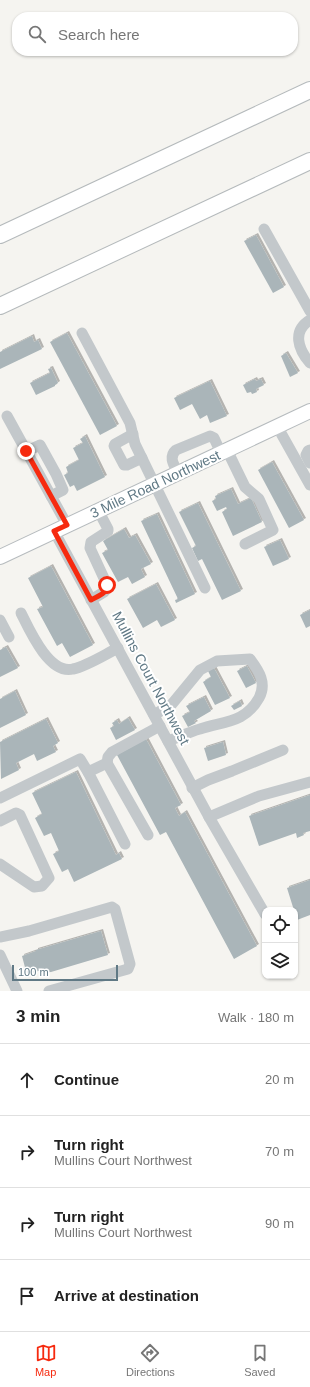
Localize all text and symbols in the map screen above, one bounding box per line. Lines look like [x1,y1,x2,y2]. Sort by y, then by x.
search box [12,12,298,56]
icon: search [26,23,48,45]
text: Search here [58,26,140,43]
route end [17,442,35,460]
street label: 3 Mile Road Northwest [87,447,223,521]
route start [98,576,116,594]
street label: Mullins Court Northwest [109,609,193,747]
map controls [262,907,298,979]
button: locate [262,907,298,943]
button: layers [262,943,298,979]
scale bar [12,963,118,982]
text: 100 m [18,966,49,978]
text: 3 min [16,1007,60,1026]
text: Walk · 180 m [218,1010,294,1025]
icon: ahead [16,1069,38,1091]
text: Continue [54,1071,119,1088]
text: 20 m [265,1072,294,1087]
text: Turn right [54,1136,124,1153]
icon: right [16,1141,38,1163]
text: 70 m [265,1144,294,1159]
text: Mullins Court Northwest [54,1153,192,1168]
text: Turn right [54,1208,124,1225]
icon: right [16,1213,38,1235]
text: 90 m [265,1216,294,1231]
text: Mullins Court Northwest [54,1225,192,1240]
icon: arrive [16,1285,38,1307]
text: Arrive at destination [54,1287,199,1304]
tab: Map [35,1342,57,1378]
tab: Directions [126,1342,175,1378]
tab: Saved [244,1342,275,1378]

